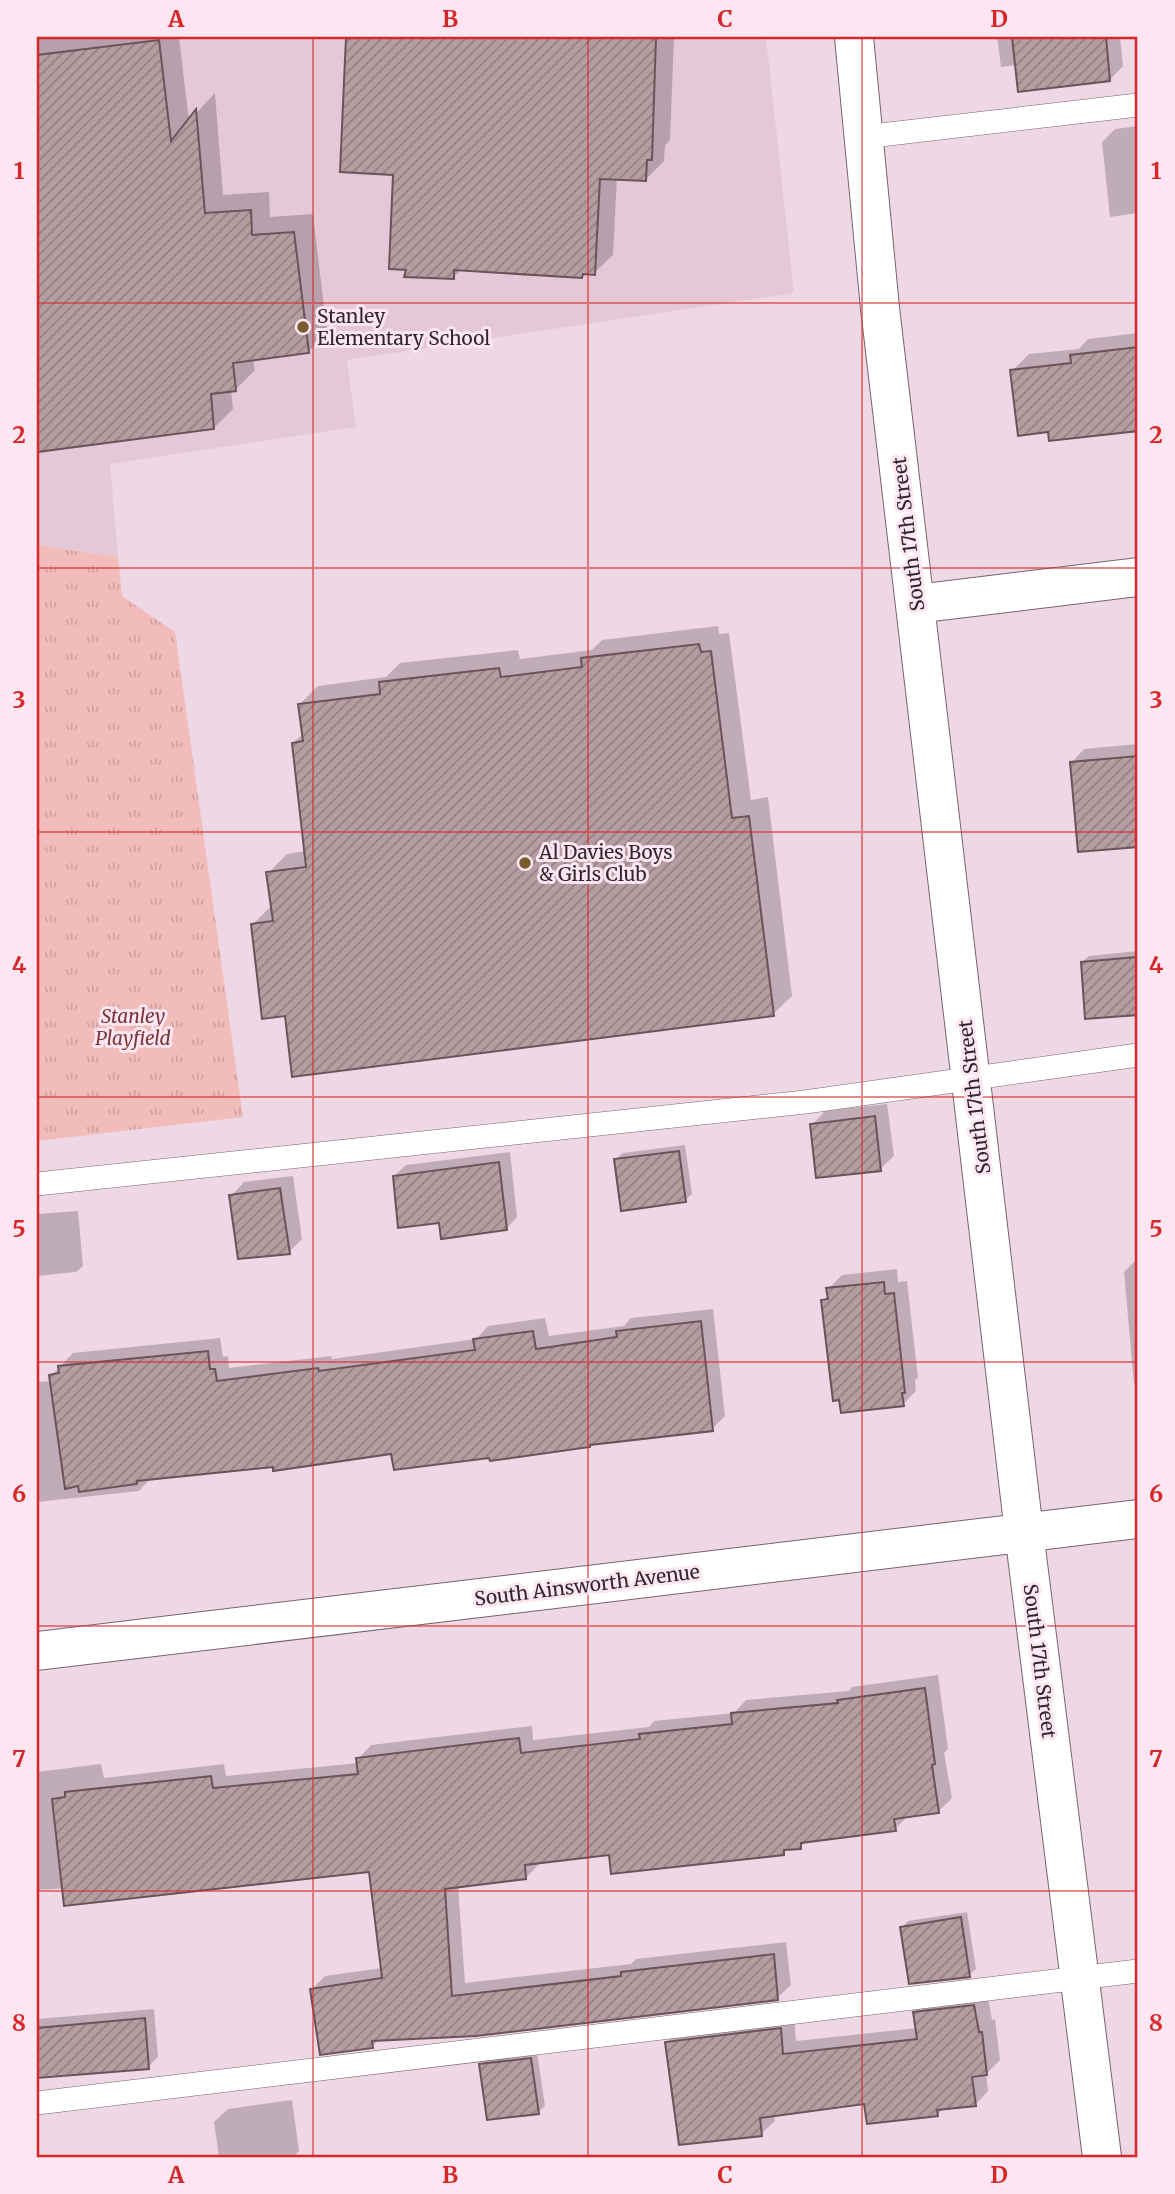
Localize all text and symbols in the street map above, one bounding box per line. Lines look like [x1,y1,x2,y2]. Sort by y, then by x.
text: A [167,4,185,33]
text: B [442,4,458,33]
text: C [717,4,733,33]
text: D [990,4,1008,33]
text: 1 [14,156,25,185]
text: 1 [1151,156,1162,185]
place label: Stanley Elementary School [317,304,490,350]
marker: Stanley Elementary School [295,319,311,335]
text: 2 [12,420,26,449]
text: 2 [1149,420,1163,449]
street label: South 17th Street [887,455,929,613]
text: 3 [12,685,26,714]
text: 3 [1149,685,1163,714]
place label: Al Davies Boys & Girls Club [538,840,673,886]
marker: Al Davies Boys & Girls Club [517,855,533,871]
text: 4 [12,950,27,979]
text: 4 [1149,950,1164,979]
park label: Stanley Playfield [95,1004,171,1050]
street label: South 17th Street [953,1018,995,1176]
text: 5 [12,1214,26,1243]
text: 5 [1149,1214,1163,1243]
text: 6 [12,1479,26,1508]
text: 6 [1149,1479,1163,1508]
street label: South Ainsworth Avenue [473,1559,701,1611]
street label: South 17th Street [1019,1582,1061,1740]
text: 7 [12,1744,26,1773]
text: 7 [1149,1744,1163,1773]
text: 8 [12,2008,26,2037]
text: 8 [1149,2008,1163,2037]
text: A [167,2160,185,2189]
text: B [442,2160,458,2189]
text: C [717,2160,733,2189]
text: D [990,2160,1008,2189]

